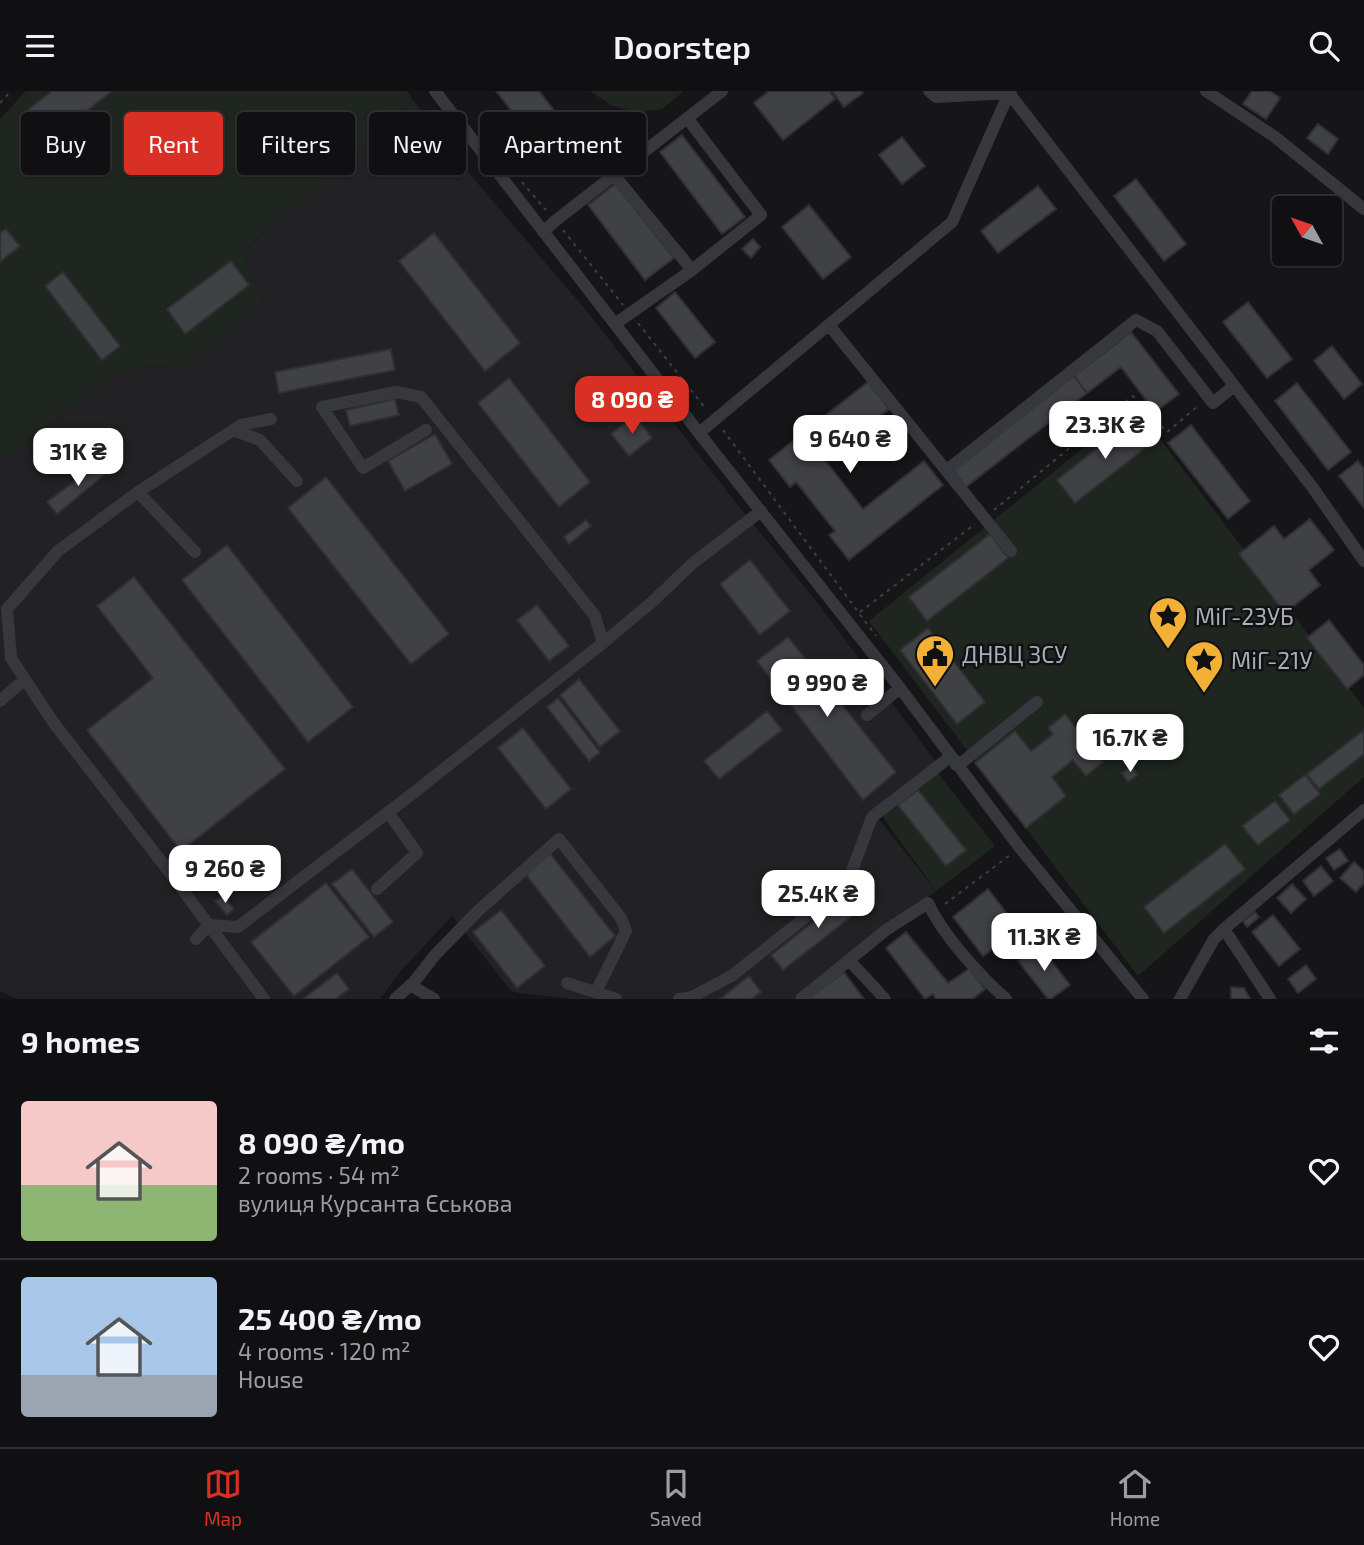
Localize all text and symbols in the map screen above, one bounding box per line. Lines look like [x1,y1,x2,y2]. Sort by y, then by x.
icon: menu [21,27,59,65]
text: Doorstep [613,27,751,65]
icon: search [1305,27,1343,65]
chip: Buy [21,112,110,175]
chip: Rent [124,112,223,175]
chip: Filters [237,112,355,175]
chip: New [369,112,466,175]
chip: Apartment [480,112,646,175]
north arrow [1272,196,1342,266]
map controls [1272,196,1342,266]
pin: 8 090 ₴ [567,377,697,436]
text: 8 090 ₴ [591,385,673,413]
pin: 23.3K ₴ [1040,401,1170,461]
text: 23.3K ₴ [1065,410,1145,438]
pin: 9 640 ₴ [785,415,915,475]
text: 9 640 ₴ [809,424,891,452]
pin: 31K ₴ [29,429,127,488]
text: 31K ₴ [49,437,107,465]
place icon: МіГ-23УБ [1147,595,1189,650]
place label: МіГ-23УБ [1195,602,1294,630]
public building icon: ДНВЦ ЗСУ [914,633,956,688]
place icon: МіГ-21У [1183,639,1225,694]
place label: ДНВЦ ЗСУ [962,640,1067,668]
place label: МіГ-21У [1231,646,1312,674]
pin: 9 990 ₴ [762,659,892,719]
text: 9 990 ₴ [787,668,867,696]
pin: 16.7K ₴ [1065,715,1195,774]
text: 16.7K ₴ [1092,723,1168,751]
pin: 9 260 ₴ [160,845,290,905]
text: 9 260 ₴ [185,854,265,882]
pin: 25.4K ₴ [753,871,883,930]
text: 25.4K ₴ [778,879,858,907]
pin: 11.3K ₴ [979,913,1109,973]
text: 11.3K ₴ [1007,922,1081,950]
icon: filters [1305,1022,1343,1060]
text: 9 homes [21,1023,140,1059]
text: 8 090 ₴/mo [238,1124,405,1160]
icon: home [77,1129,161,1213]
icon: heart [1305,1152,1343,1190]
text: 2 rooms · 54 m² [238,1161,400,1189]
text: вулиця Курсанта Єськова [238,1189,513,1217]
text: 25 400 ₴/mo [238,1300,422,1336]
icon: home [77,1305,161,1389]
icon: heart [1305,1328,1343,1366]
text: 4 rooms · 120 m² [238,1337,411,1365]
text: House [238,1365,304,1393]
tab: Map [204,1465,242,1530]
tab: Saved [650,1465,702,1530]
tab: Home [1110,1465,1160,1530]

